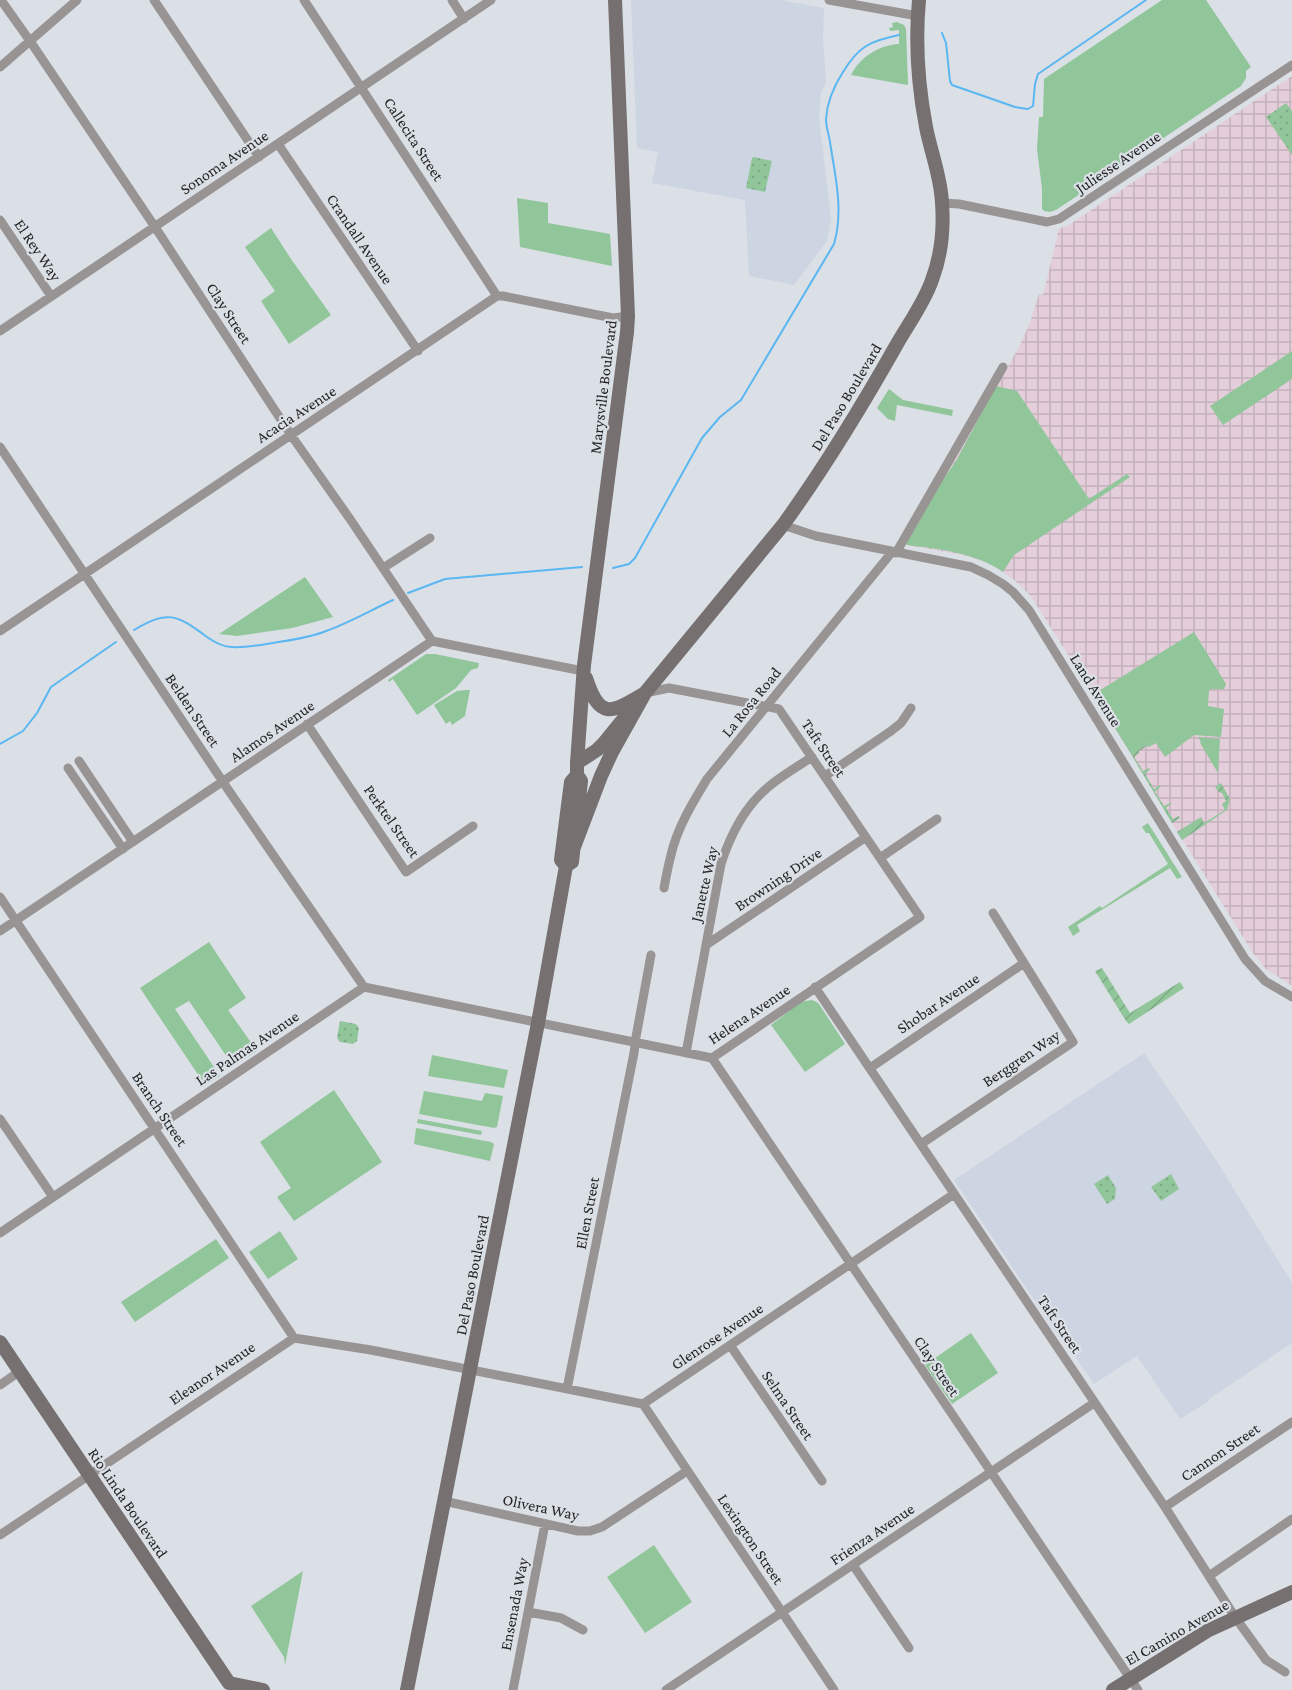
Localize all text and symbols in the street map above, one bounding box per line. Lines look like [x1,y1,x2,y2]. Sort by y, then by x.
street label: Callecita Street [381,94,448,185]
street label: Sonoma Avenue [177,126,271,198]
street label: Juliesse Avenue [1071,127,1164,199]
street label: Crandall Avenue [324,191,396,287]
street label: El Rey Way [10,216,65,285]
street label: Clay Street [202,280,255,348]
street label: Marysville Boulevard [586,319,621,455]
street label: Del Paso Boulevard [807,340,885,454]
street label: Acacia Avenue [253,382,339,446]
street label: Land Avenue [1067,651,1125,729]
street label: La Rosa Road [718,664,784,740]
street label: Belden Street [162,670,224,750]
street label: Alamos Avenue [227,697,317,765]
street label: Taft Street [798,716,850,781]
street label: Perktel Street [361,781,424,861]
street label: Janette Way [687,844,722,926]
street label: Browning Drive [732,844,825,915]
street label: Shobar Avenue [894,969,982,1037]
street label: Helena Avenue [705,980,793,1048]
street label: Las Palmas Avenue [192,1007,302,1089]
street label: Berggren Way [979,1026,1064,1091]
street label: Branch Street [129,1069,191,1150]
street label: Ellen Street [572,1175,602,1251]
street label: Del Paso Boulevard [452,1213,492,1337]
street label: Taft Street [1034,1292,1086,1357]
street label: Glenrose Avenue [668,1299,766,1373]
street label: Clay Street [910,1333,964,1400]
street label: Eleanor Avenue [166,1338,258,1408]
street label: Selma Street [759,1367,818,1443]
street label: Cannon Street [1178,1419,1263,1484]
street label: Rio Linda Boulevard [85,1445,171,1561]
street label: Olivera Way [501,1491,581,1525]
street label: Lexington Street [714,1491,788,1588]
street label: Frienza Avenue [827,1500,917,1568]
street label: Ensenada Way [497,1556,532,1652]
street label: El Camino Avenue [1122,1596,1232,1668]

